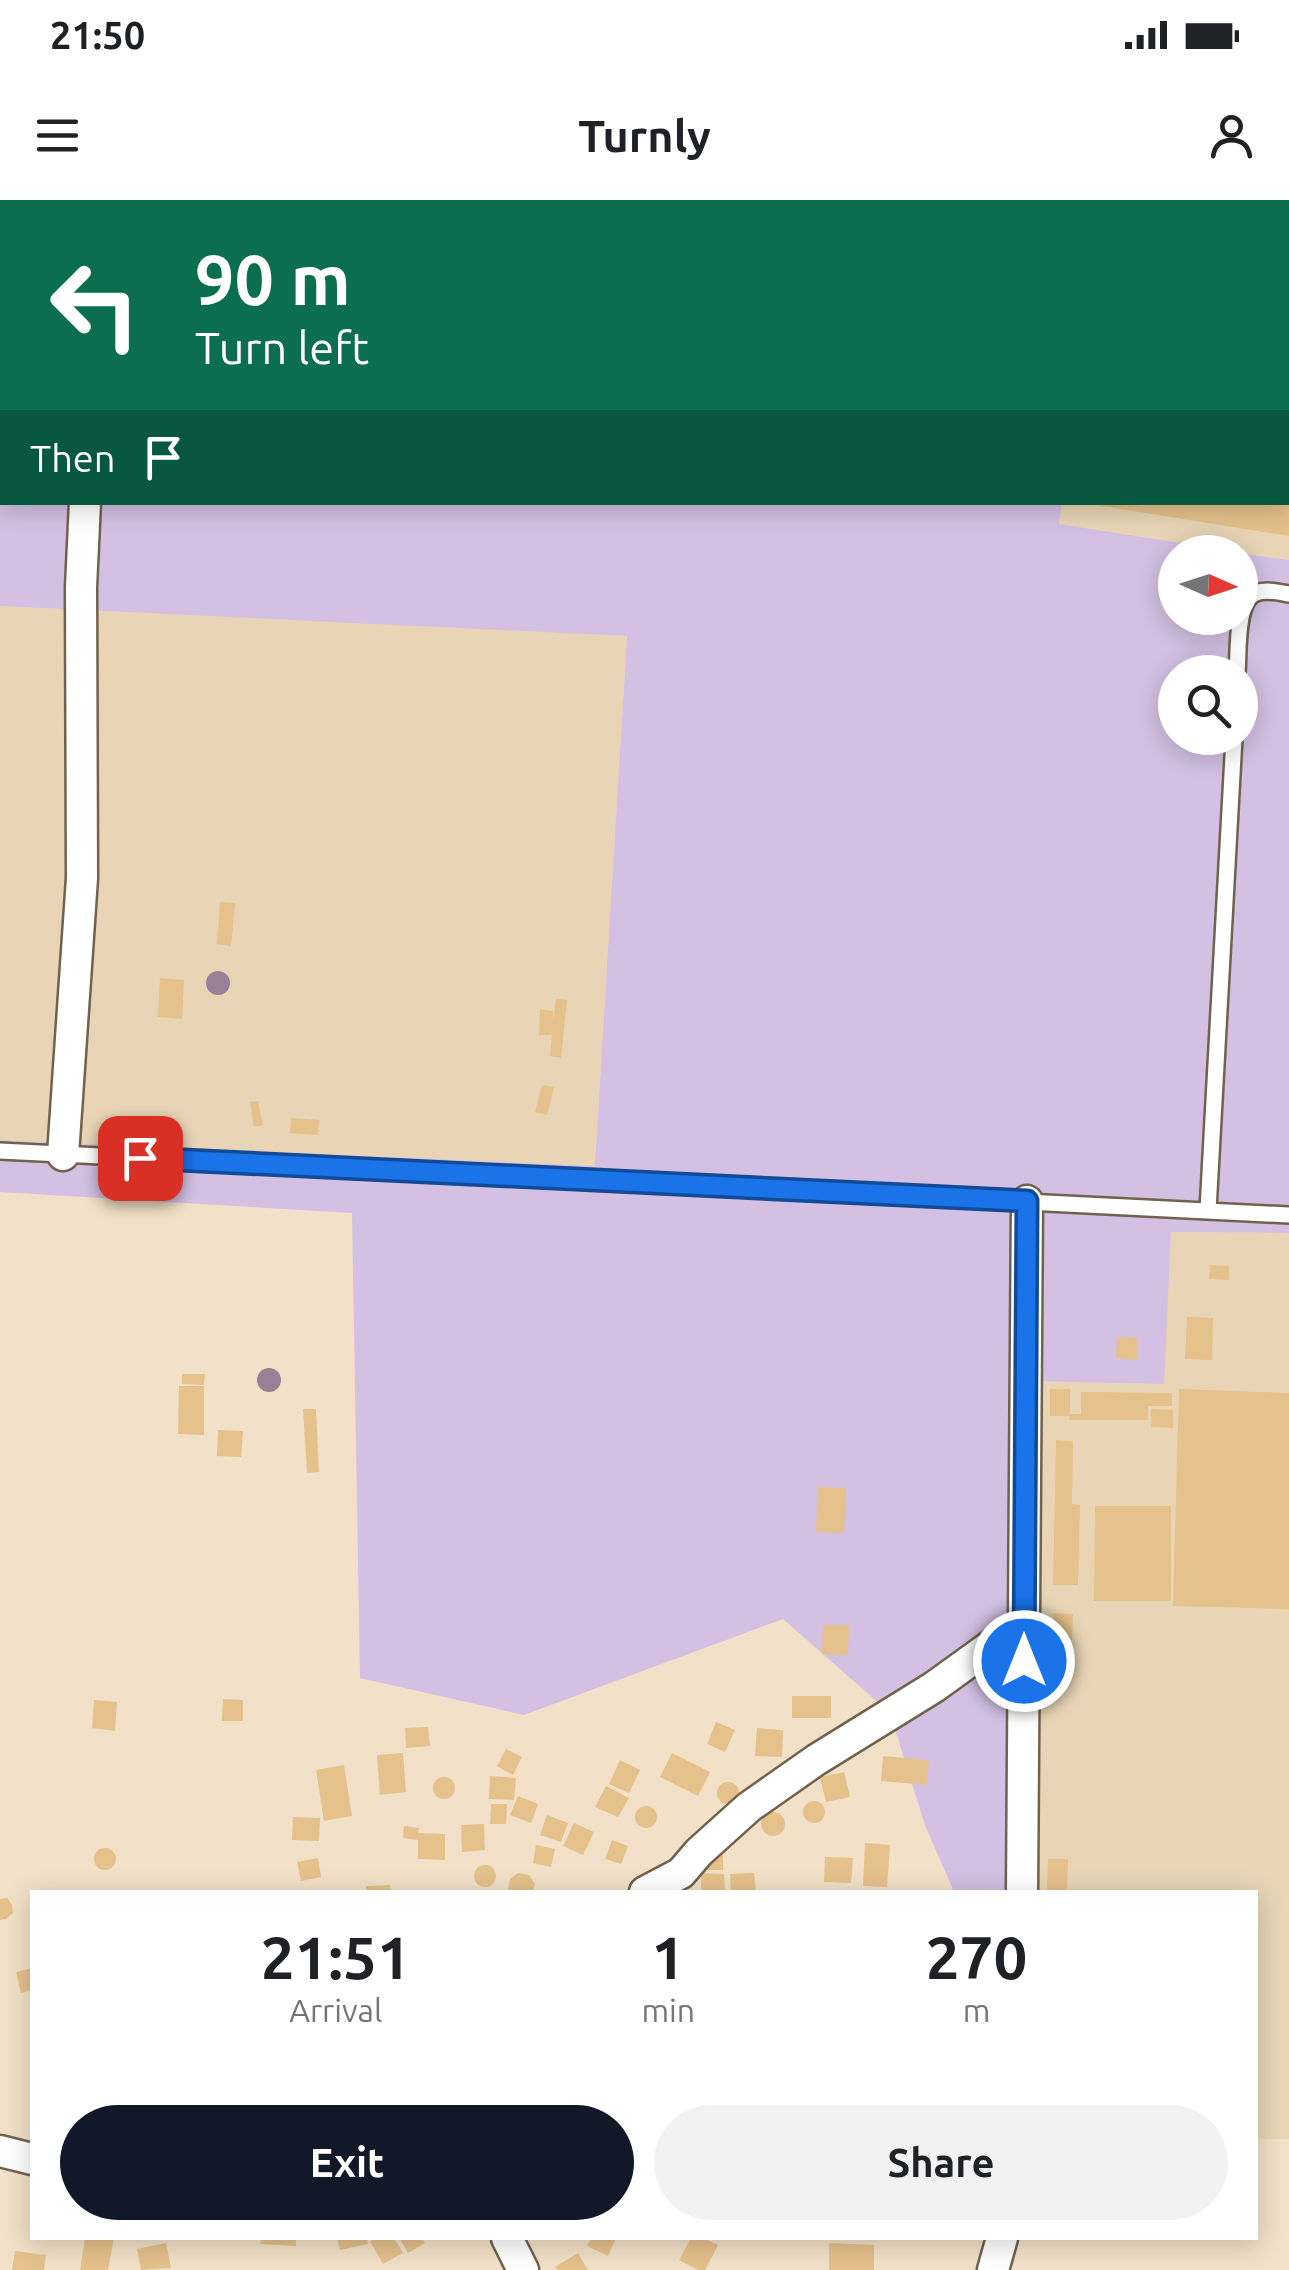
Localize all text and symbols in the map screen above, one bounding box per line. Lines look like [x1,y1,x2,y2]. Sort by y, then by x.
text: 21:50 [50,14,145,56]
icon: menu [30,108,85,163]
icon: person [1204,108,1259,163]
text: Turnly [578,110,711,161]
icon: left [30,240,160,370]
text: 90 m [195,240,351,318]
text: Turn left [195,322,369,373]
icon: arrive [136,430,191,485]
text: Then [30,437,116,479]
north arrow [1158,535,1258,635]
map controls [1158,535,1258,755]
button: search [1158,655,1258,755]
pin [98,1116,183,1201]
icon: arrive [113,1131,168,1186]
position arrow [972,1609,1076,1713]
text: 21:51 [261,1923,411,1990]
text: 1 [651,1923,685,1990]
text: 270 [926,1923,1027,1990]
text: Arrival [289,1992,382,2028]
text: min [641,1992,695,2028]
text: m [963,1992,990,2028]
button: Exit [60,2105,634,2220]
button: Share [654,2105,1228,2220]

